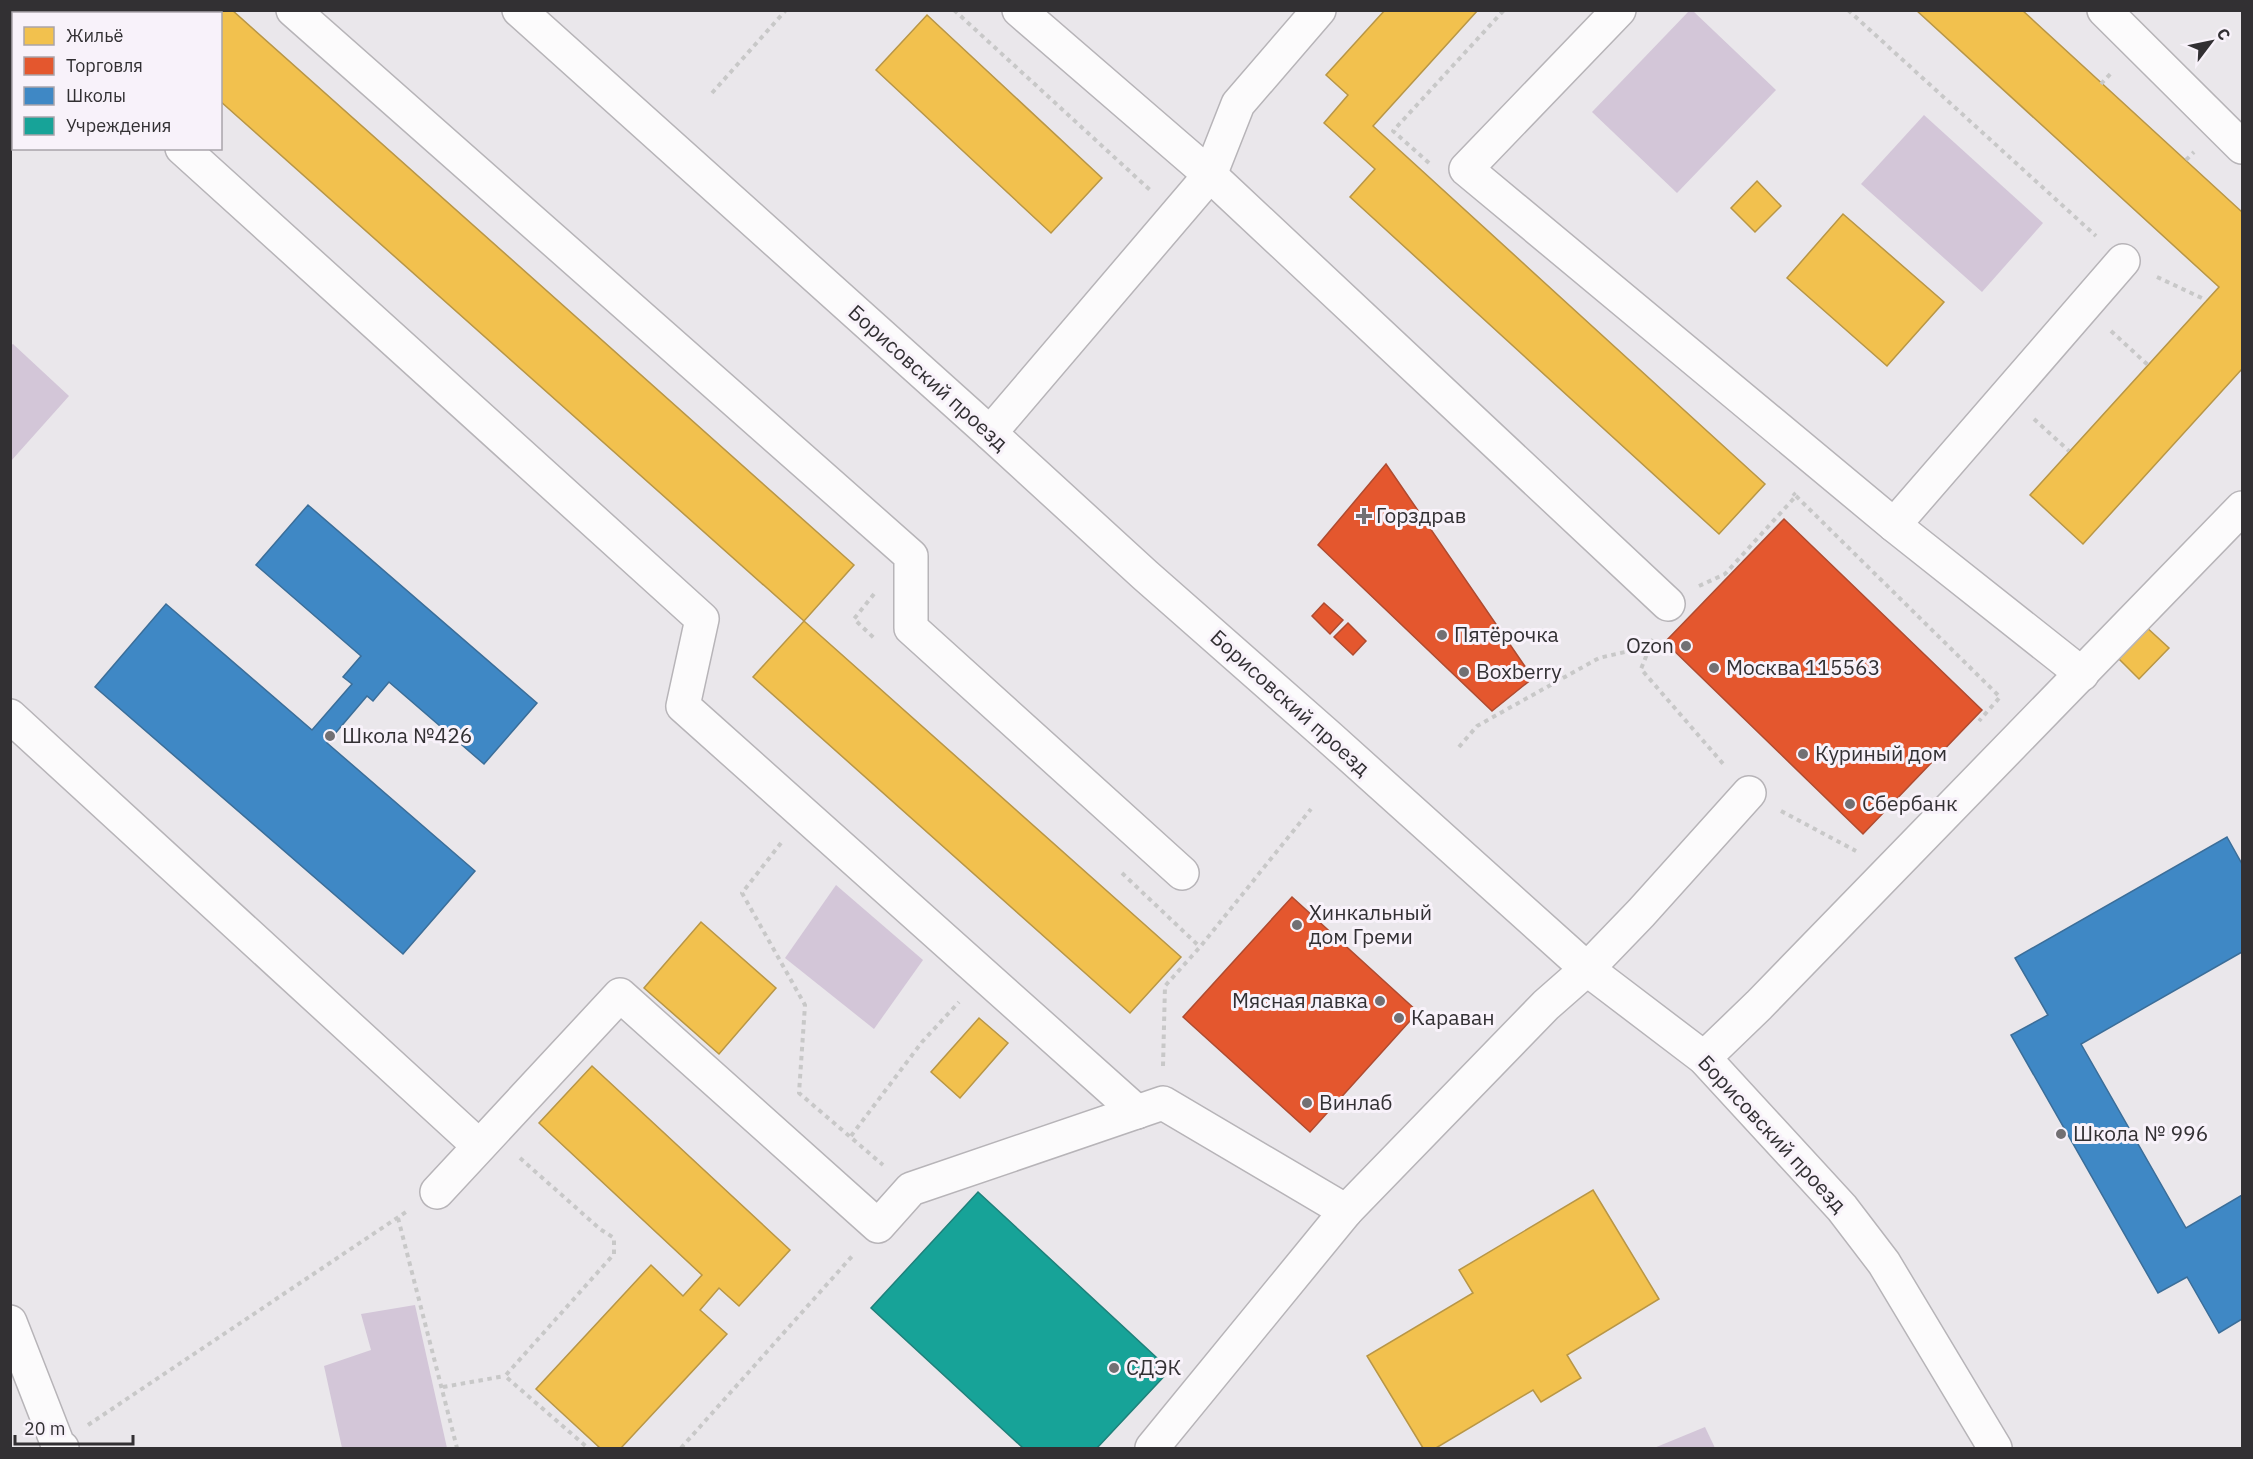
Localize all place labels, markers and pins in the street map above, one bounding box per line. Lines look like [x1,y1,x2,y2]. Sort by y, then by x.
place label: Горздрав [1376,501,1466,529]
marker: Горздрав [1357,509,1371,523]
place label: Пятёрочка [1454,620,1559,648]
marker: Пятёрочка [1435,628,1449,642]
place label: Ozon [1626,631,1674,659]
marker: Ozon [1679,639,1693,653]
place label: Москва 115563 [1726,653,1880,681]
place label: Boxberry [1476,657,1562,685]
marker: Москва 115563 [1707,661,1721,675]
marker: Boxberry [1457,665,1471,679]
place label: Школа №426 [342,721,472,749]
marker: Школа №426 [323,729,337,743]
place label: Куриный дом [1815,739,1947,767]
marker: Куриный дом [1796,747,1810,761]
place label: Сбербанк [1862,789,1958,817]
marker: Сбербанк [1843,797,1857,811]
place label: Хинкальный дом Греми [1309,898,1432,950]
marker: Хинкальный дом Греми [1290,918,1304,932]
place label: Мясная лавка [1232,986,1368,1014]
marker: Мясная лавка [1373,994,1387,1008]
place label: Караван [1411,1003,1495,1031]
marker: Караван [1392,1011,1406,1025]
place label: Винлаб [1319,1088,1392,1116]
marker: Винлаб [1300,1096,1314,1110]
place label: Школа № 996 [2073,1119,2208,1147]
marker: Школа № 996 [2054,1127,2068,1141]
place label: СДЭК [1126,1353,1181,1381]
marker: СДЭК [1107,1361,1121,1375]

